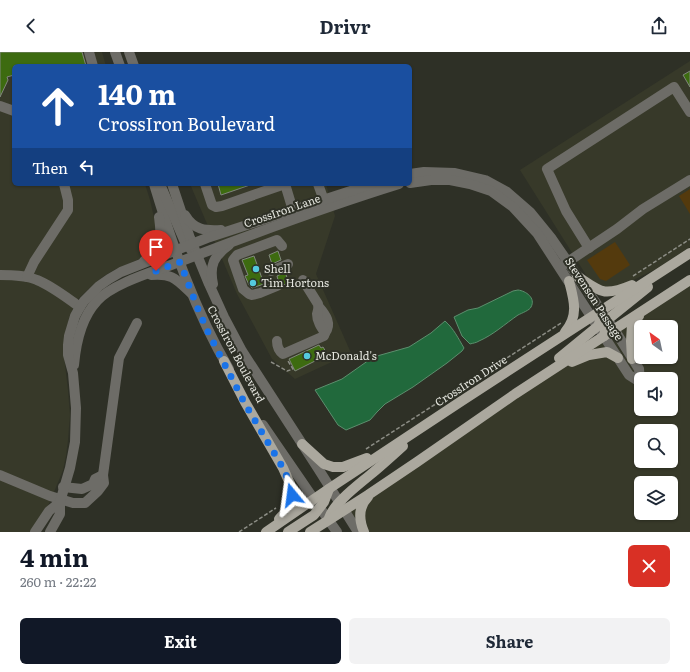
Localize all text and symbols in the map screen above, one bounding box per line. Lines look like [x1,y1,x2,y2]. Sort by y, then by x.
text: Drivr [320,13,370,40]
icon: back [20,15,42,37]
icon: share [648,15,670,37]
text: 140 m [98,72,176,114]
icon: ahead [32,80,84,132]
text: CrossIron Boulevard [98,110,275,137]
text: Then [32,156,68,179]
icon: left [76,156,98,178]
street label: CrossIron Lane [241,189,322,231]
pin [139,230,173,271]
icon: arrive [145,236,167,258]
street label: Stevenson Passage [562,254,628,343]
place label: Shell [264,260,291,276]
marker: Shell [251,264,261,274]
place label: Tim Hortons [261,274,329,290]
marker: Tim Hortons [248,278,258,288]
street label: CrossIron Boulevard [204,302,269,405]
north arrow [634,320,678,364]
map controls [634,320,678,520]
place label: McDonald's [315,347,377,363]
marker: McDonald's [302,351,312,361]
street label: CrossIron Drive [431,351,510,410]
button: sound [634,372,678,416]
button: search [634,424,678,468]
position arrow [271,474,313,516]
button: layers [634,476,678,520]
text: 4 min [20,539,89,574]
button: close [628,545,670,587]
text: 260 m · 22:22 [20,572,96,591]
button: Exit [20,618,341,664]
button: Share [349,618,670,664]

